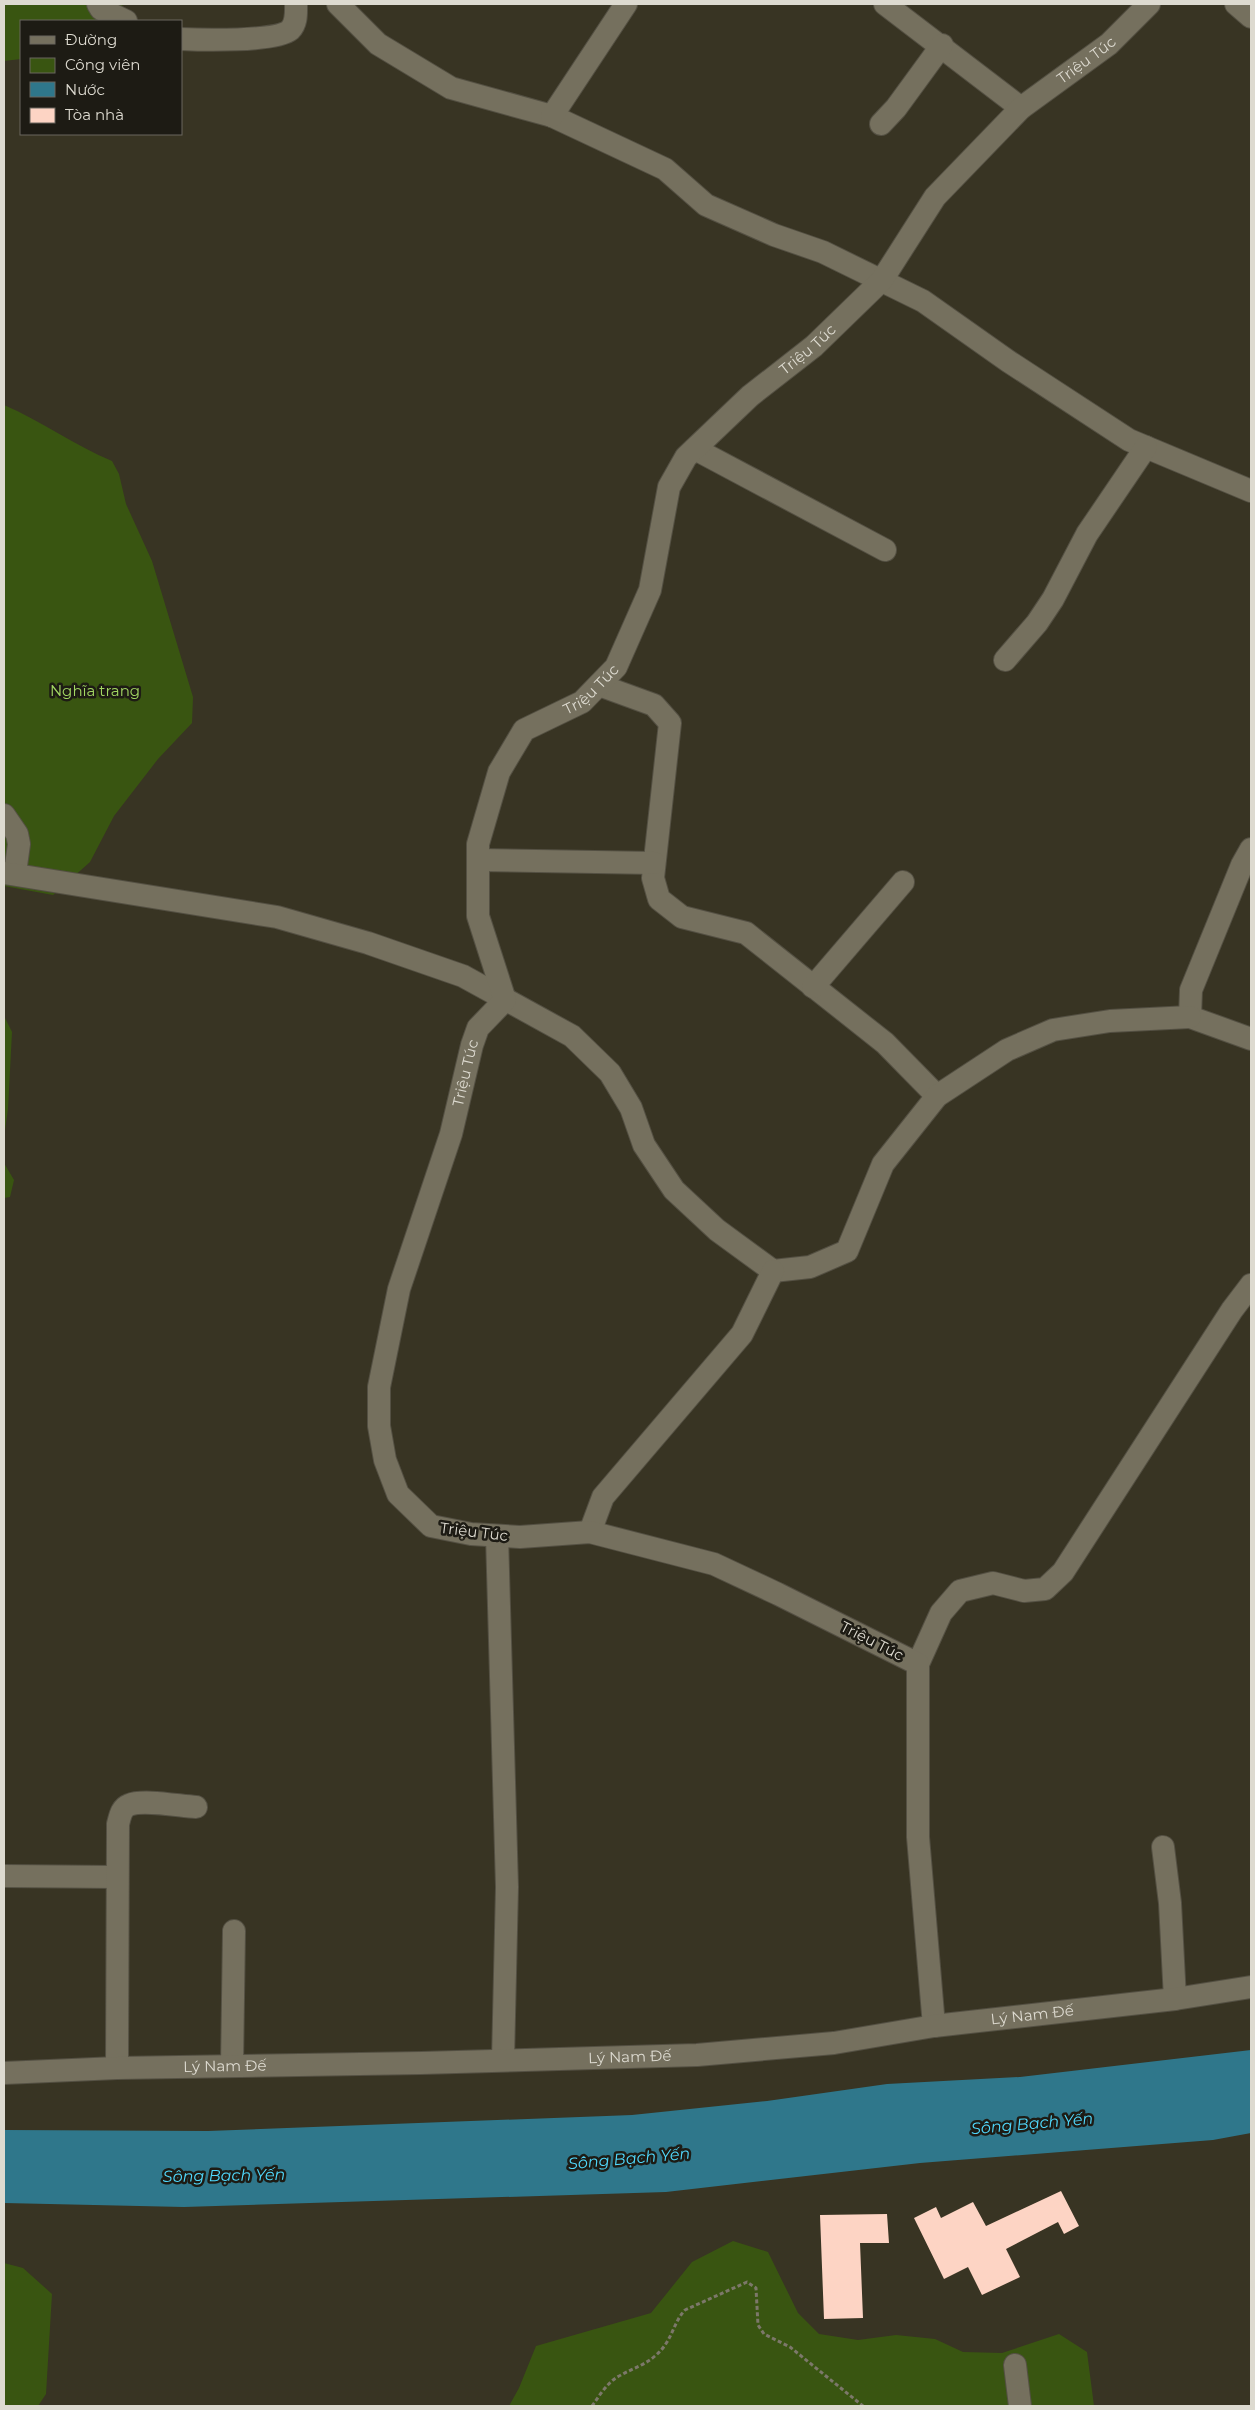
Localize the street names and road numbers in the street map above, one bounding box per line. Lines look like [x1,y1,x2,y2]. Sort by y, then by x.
street label: Triệu Túc [1053,32,1120,88]
street label: Triệu Túc [775,320,840,379]
street label: Triệu Túc [560,660,623,719]
street label: Triệu Túc [448,1037,482,1108]
street label: Triệu Túc [439,1518,509,1545]
street label: Triệu Túc [837,1617,907,1665]
street label: Lý Nam Đế [990,2000,1076,2029]
street label: Lý Nam Đế [588,2046,673,2067]
street label: Lý Nam Đế [183,2056,268,2076]

